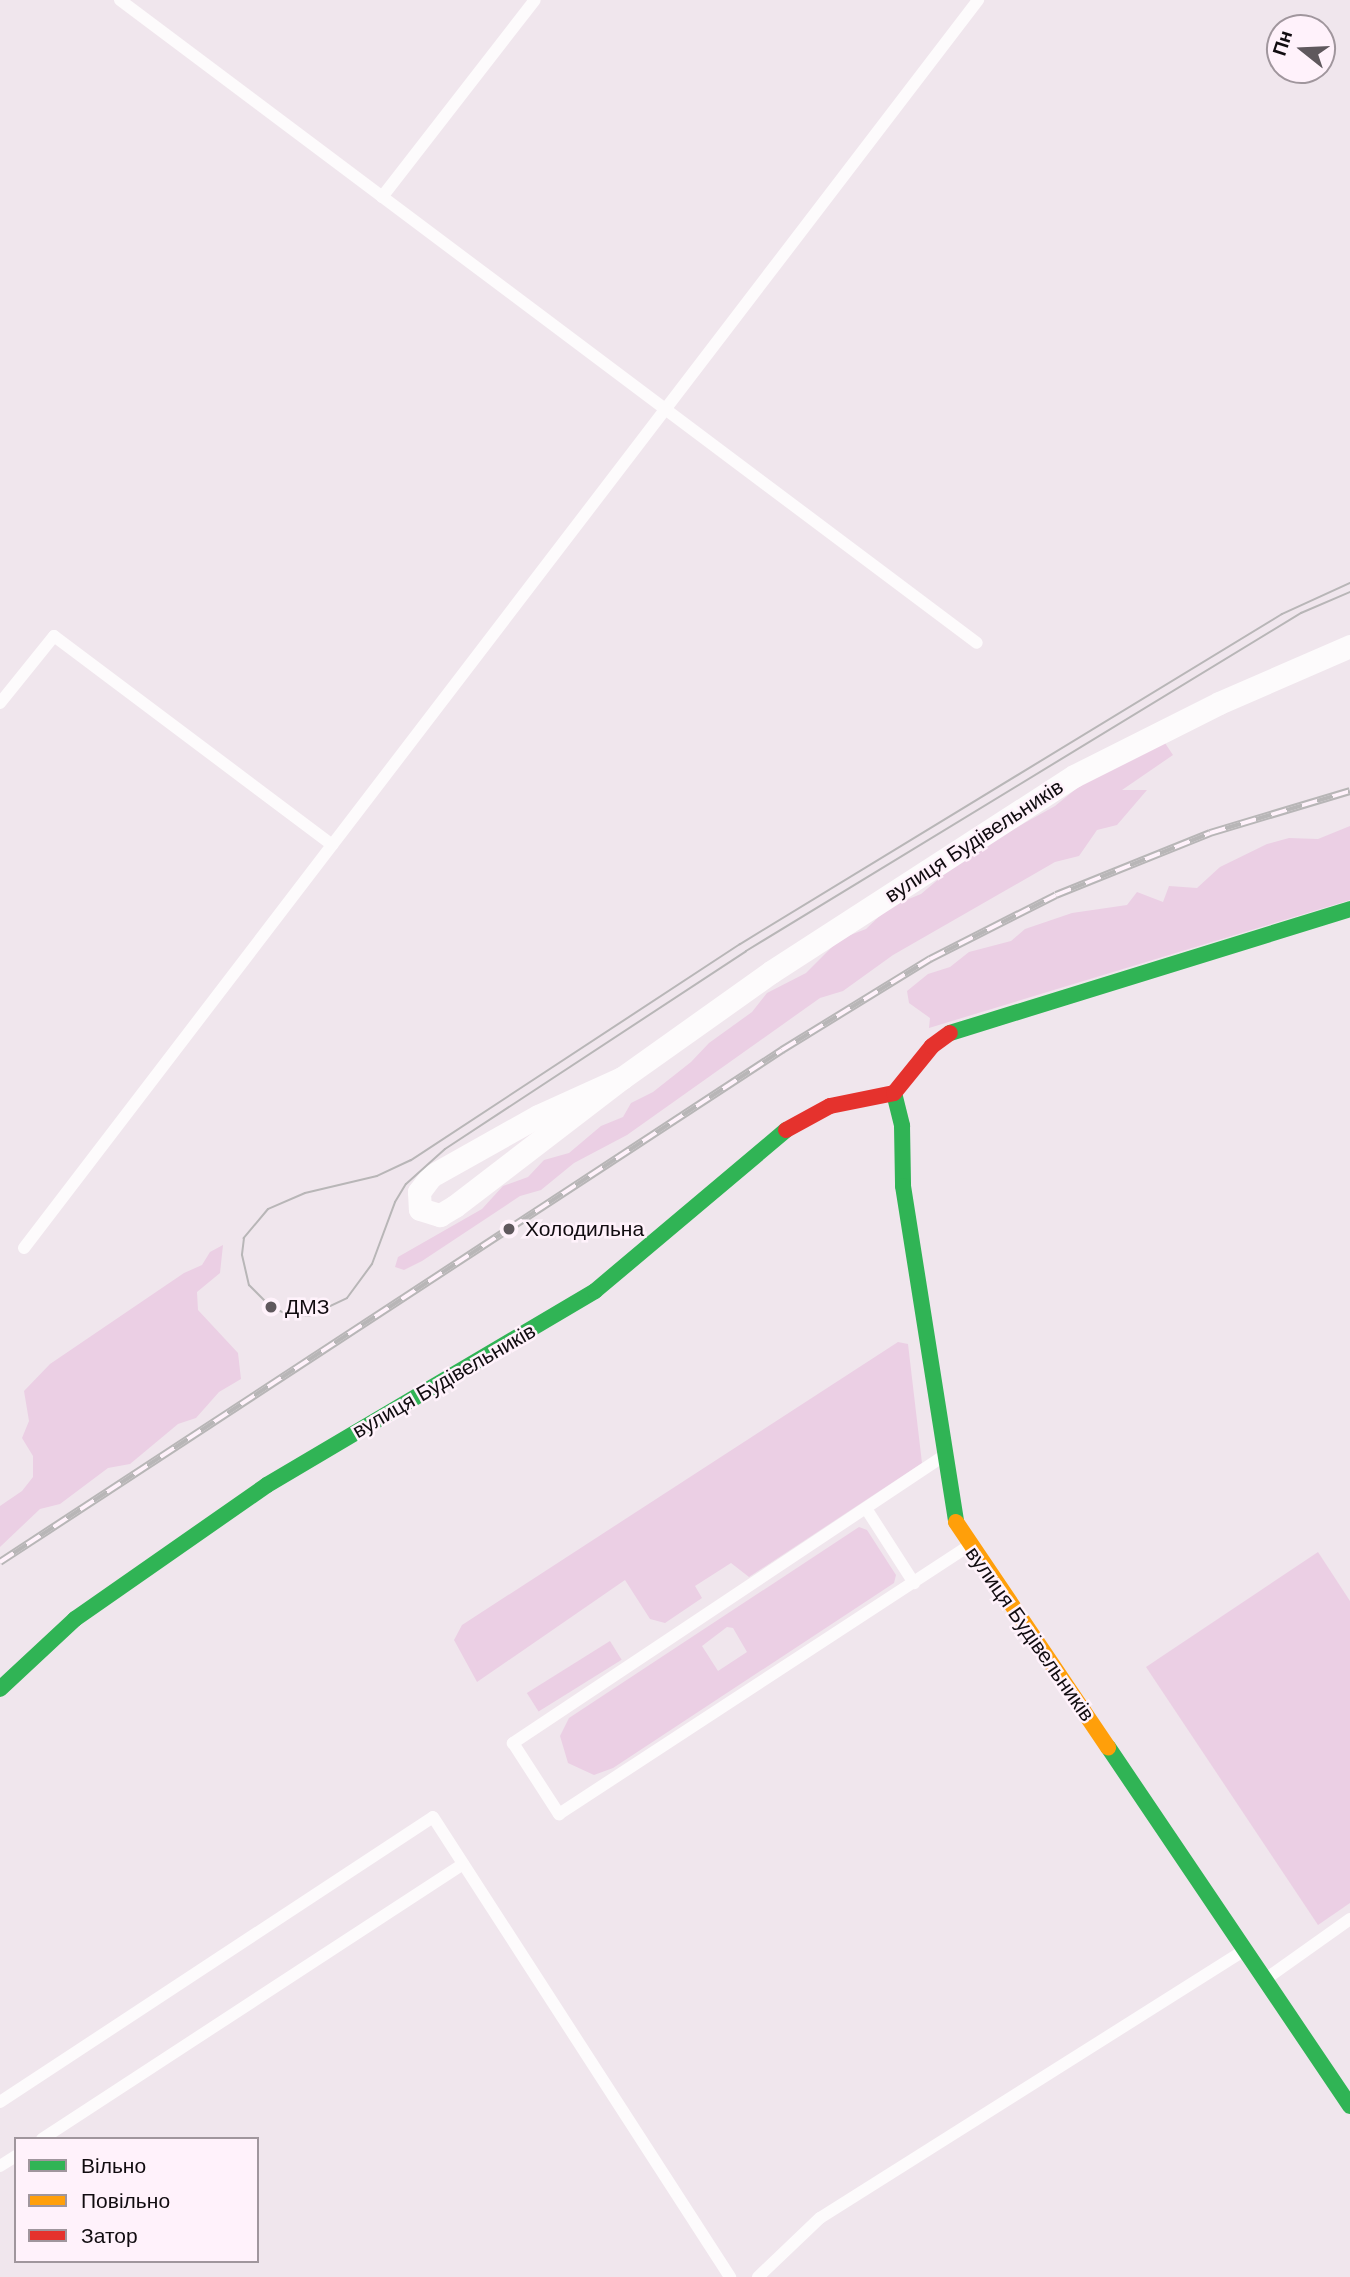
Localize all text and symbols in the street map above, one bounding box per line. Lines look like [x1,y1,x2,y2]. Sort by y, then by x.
north arrow [1266,14,1336,84]
text: Пн [1269,28,1296,58]
street label: вулиця Будівельників [880,774,1068,908]
place label: Холодильна [525,1216,644,1242]
marker: Холодильна [499,1219,519,1239]
place label: ДМЗ [285,1294,329,1320]
marker: ДМЗ [263,1299,279,1315]
street label: вулиця Будівельників [348,1318,540,1444]
street label: вулиця Будівельників [960,1542,1100,1726]
legend [14,2137,259,2263]
text: Вільно [81,2154,146,2177]
text: Повільно [81,2189,170,2212]
text: Затор [81,2224,138,2247]

